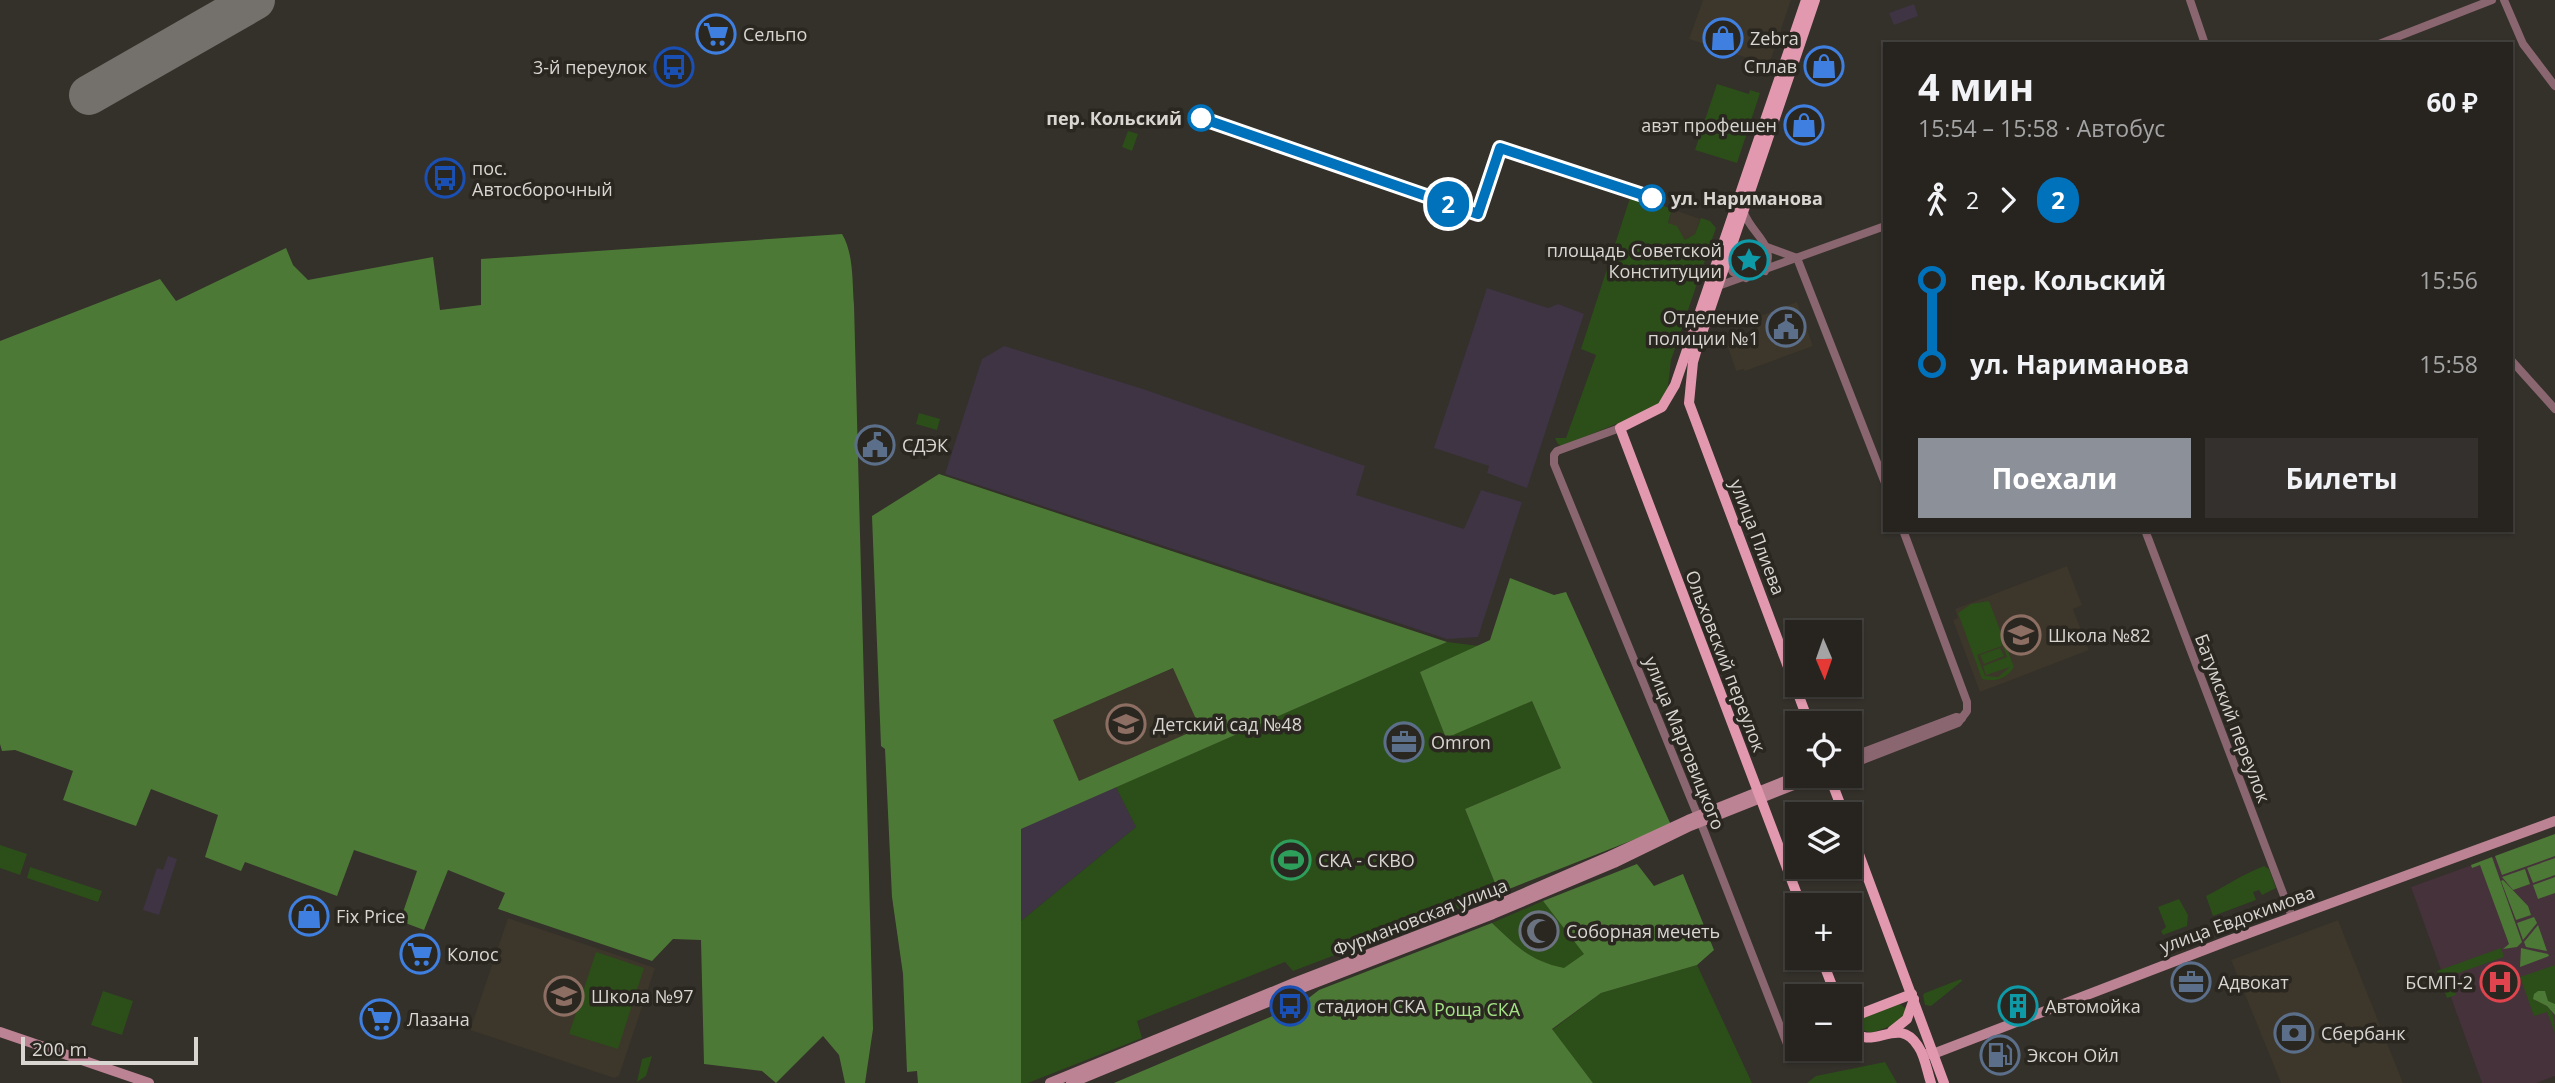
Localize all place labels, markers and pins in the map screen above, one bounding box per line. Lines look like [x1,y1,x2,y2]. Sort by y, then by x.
supermarket icon: Сельпо [695,13,737,55]
shop icon: Zebra [1702,17,1744,59]
place label: Сельпо [743,22,807,46]
place label: Zebra [1750,26,1799,50]
shop icon: Сплав [1803,45,1845,87]
bus stop icon: 3-й переулок [653,46,695,88]
place label: Сплав [1744,54,1797,78]
place label: 3-й переулок [533,55,648,79]
shop icon: авэт профешен [1783,104,1825,146]
marker: пер. Кольский [1188,105,1214,131]
place label: пер. Кольский [1046,106,1182,130]
place label: авэт профешен [1641,113,1777,137]
place label: пос. Автосборочный [472,156,613,201]
bus stop icon: пос. Автосборочный [424,157,466,199]
marker: ул. Нариманова [1639,185,1665,211]
place label: ул. Нариманова [1671,186,1823,210]
place label: площадь Советской Конституции [1547,238,1722,283]
place icon: площадь Советской Конституции [1728,239,1770,281]
place label: Отделение полиции №1 [1648,305,1759,350]
public building icon: Отделение полиции №1 [1765,306,1807,348]
public building icon: СДЭК [854,424,896,466]
place label: СДЭК [902,433,948,457]
school or university icon: Школа №82 [2000,614,2042,656]
place label: Школа №82 [2048,623,2151,647]
school or university icon: Детский сад №48 [1105,703,1147,745]
place label: Детский сад №48 [1153,712,1302,736]
office icon: Omron [1383,721,1425,763]
place label: Omron [1431,730,1491,754]
sports icon: СКА - СКВО [1270,839,1312,881]
place label: СКА - СКВО [1318,848,1415,872]
shop icon: Fix Price [288,895,330,937]
place label: Fix Price [336,904,405,928]
mosque icon: Соборная мечеть [1518,910,1560,952]
place label: Соборная мечеть [1566,919,1720,943]
supermarket icon: Колос [399,933,441,975]
place label: Колос [447,942,499,966]
office icon: Адвокат [2170,961,2212,1003]
hospital icon: БСМП-2 [2479,961,2521,1003]
place label: Адвокат [2218,970,2289,994]
place label: БСМП-2 [2405,970,2473,994]
school or university icon: Школа №97 [543,975,585,1017]
place label: Школа №97 [591,984,694,1008]
bus stop icon: стадион СКА [1269,985,1311,1027]
building icon: Автомойка [1997,985,2039,1027]
place label: стадион СКА [1317,994,1427,1018]
place label: Автомойка [2045,994,2141,1018]
supermarket icon: Лазана [359,998,401,1040]
place label: Лазана [407,1007,470,1031]
bank icon: Сбербанк [2273,1012,2315,1054]
place label: Сбербанк [2321,1021,2406,1045]
fuel station icon: Эксон Ойл [1979,1034,2021,1076]
place label: Эксон Ойл [2027,1043,2119,1067]

